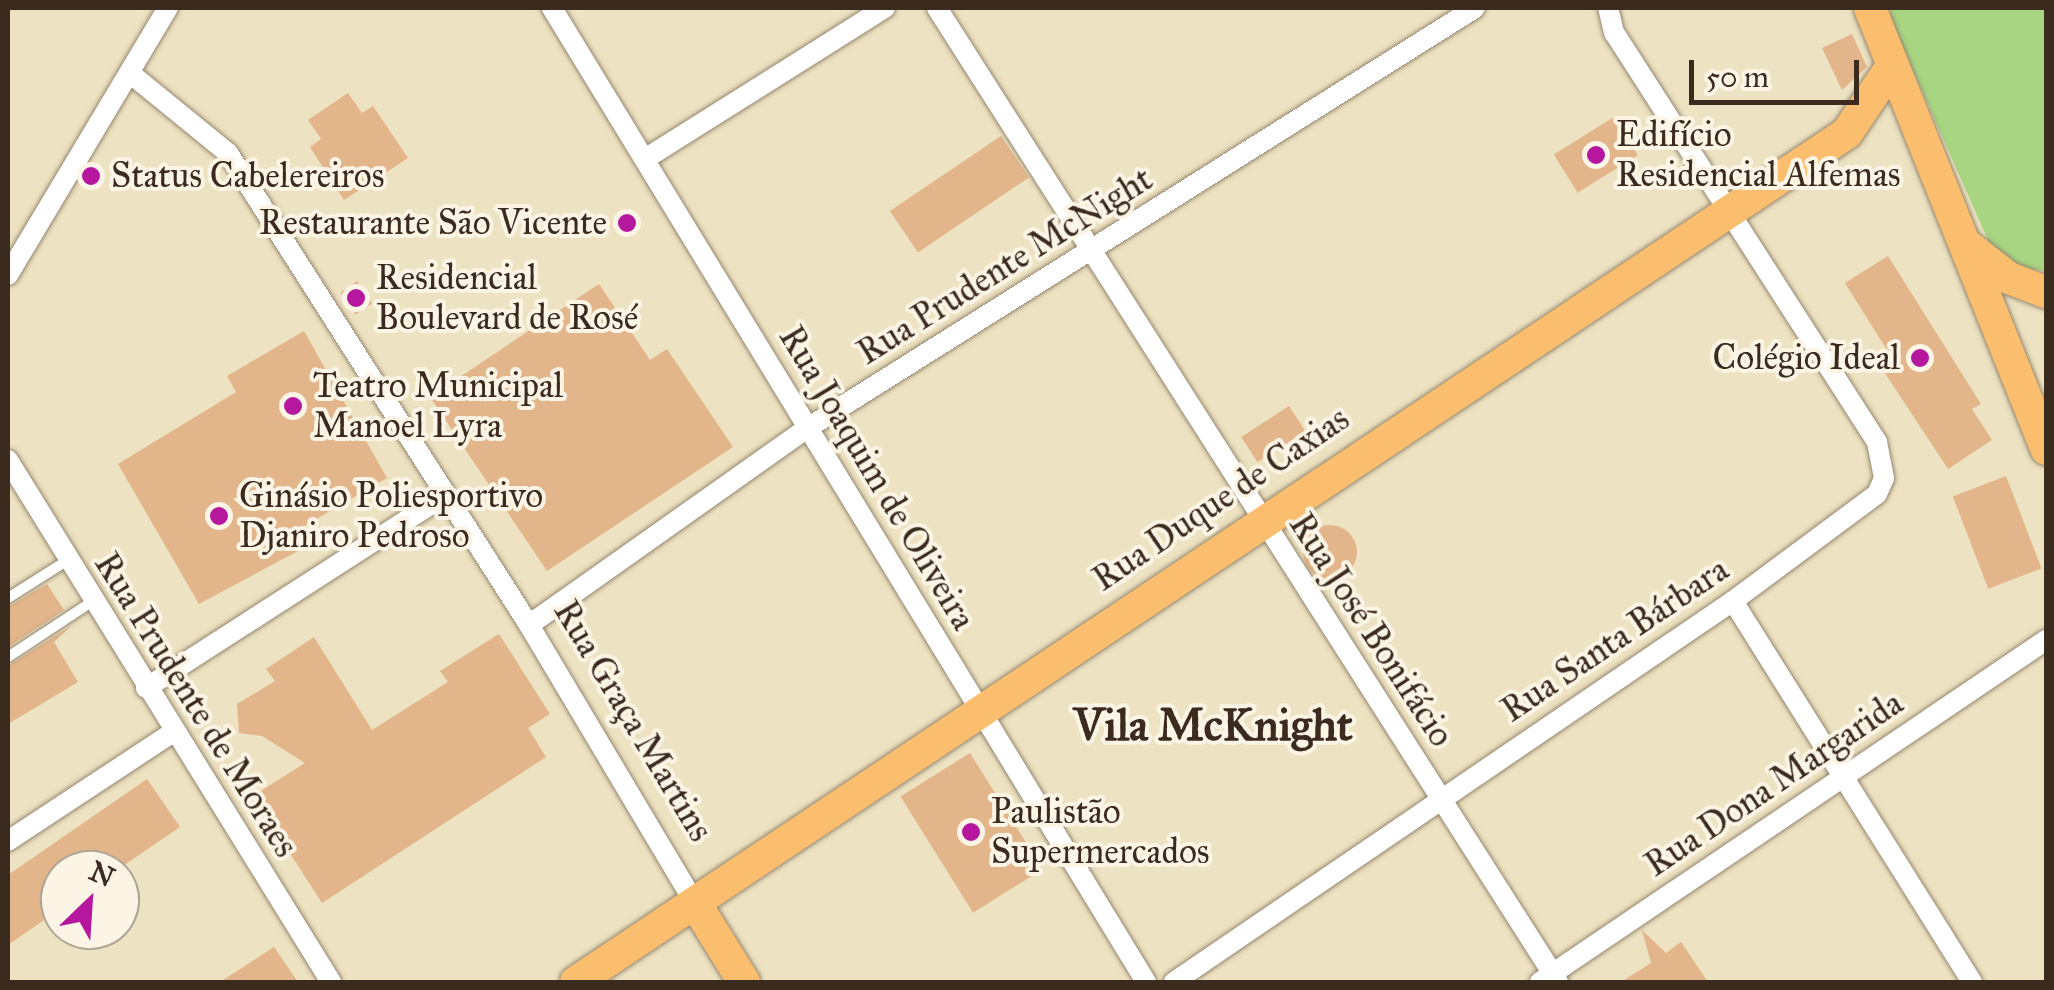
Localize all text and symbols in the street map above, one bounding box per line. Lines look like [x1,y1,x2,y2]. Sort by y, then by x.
scale bar [1694,40,1864,102]
text: 50 m [1706,59,1769,95]
place label: Edifício Residencial Alfemas [1616,114,1901,196]
marker: Edifício Residencial Alfemas [1585,144,1607,166]
place label: Status Cabelereiros [111,155,384,197]
street label: Rua Prudente McNight [850,158,1160,374]
marker: Status Cabelereiros [80,165,102,187]
place label: Restaurante São Vicente [259,202,607,244]
marker: Restaurante São Vicente [616,212,638,234]
place label: Residencial Boulevard de Rosé [376,257,638,339]
marker: Residencial Boulevard de Rosé [345,287,367,309]
street label: Rua Joaquim de Oliveira [770,319,984,637]
place label: Colégio Ideal [1713,337,1900,379]
marker: Colégio Ideal [1909,347,1931,369]
place label: Teatro Municipal Manoel Lyra [313,365,563,447]
marker: Teatro Municipal Manoel Lyra [282,395,304,417]
street label: Rua Duque de Caxias [1085,398,1357,600]
place label: Ginásio Poliesportivo Djaniro Pedroso [239,475,543,557]
marker: Ginásio Poliesportivo Djaniro Pedroso [208,505,230,527]
street label: Rua José Bonifácio [1280,505,1462,755]
street label: Rua Prudente de Moraes [85,545,307,865]
street label: Rua Santa Bárbara [1494,549,1736,731]
street label: Rua Graça Martins [545,593,721,849]
street label: Rua Dona Margarida [1637,682,1911,886]
district label: Vila McKnight [1073,698,1353,752]
place label: Paulistão Supermercados [991,791,1210,873]
marker: Paulistão Supermercados [960,821,982,843]
north arrow [40,850,140,950]
text: N [84,853,120,895]

